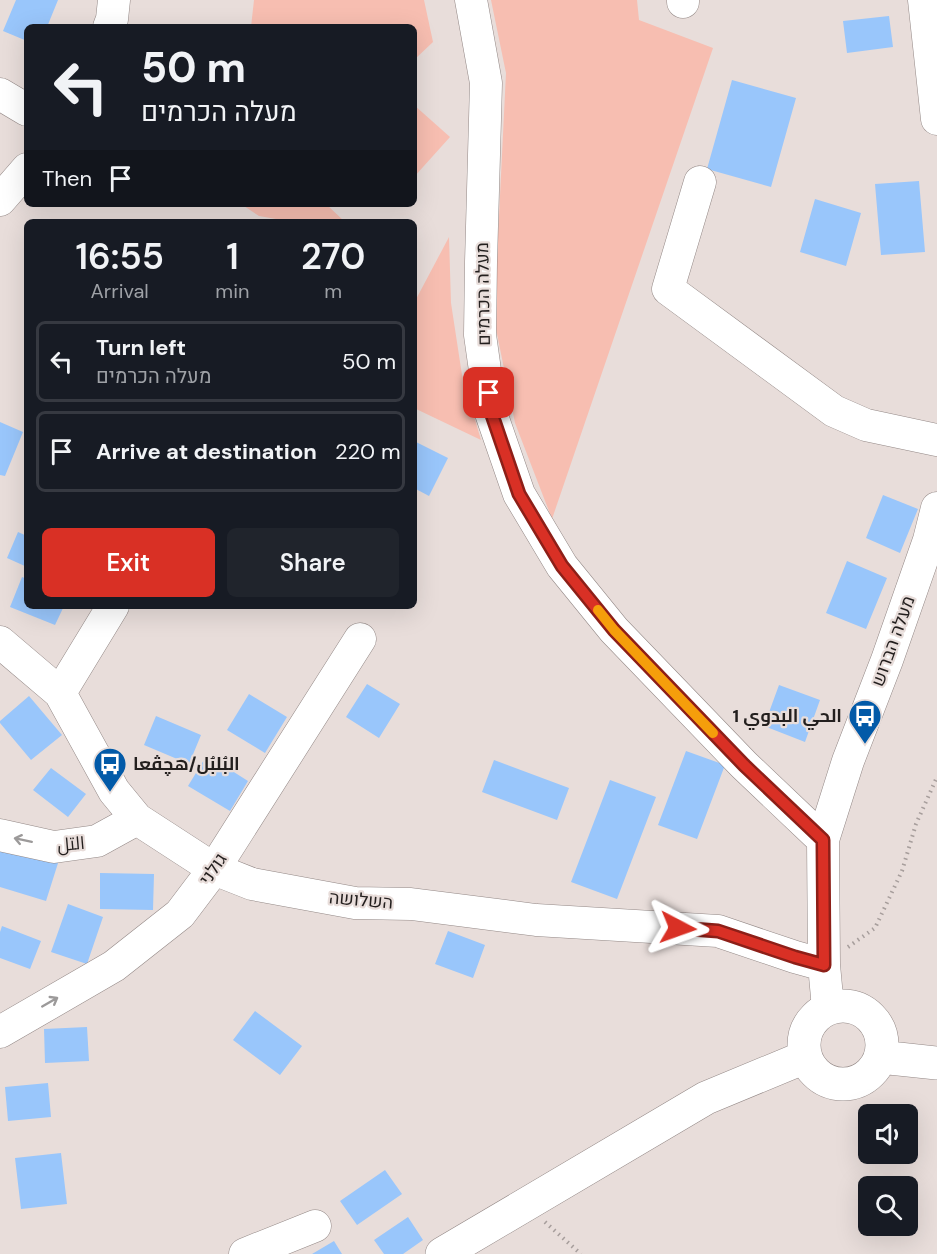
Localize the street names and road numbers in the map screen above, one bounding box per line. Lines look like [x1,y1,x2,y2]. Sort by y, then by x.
street label: מעלה הכרמים [470,242,496,346]
street label: מעלה הברוש [865,592,921,690]
street label: التل [56,831,86,857]
street label: גולני [194,848,232,890]
street label: השלושה [328,885,394,915]

